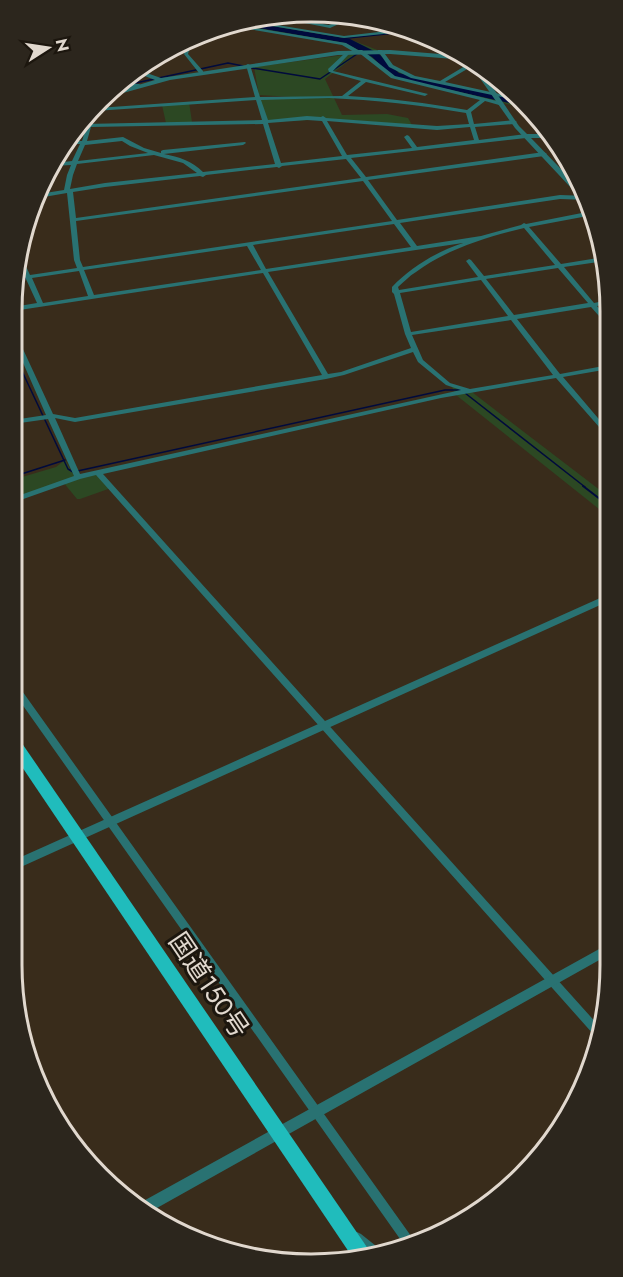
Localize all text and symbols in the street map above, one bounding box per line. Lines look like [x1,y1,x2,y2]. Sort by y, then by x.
north arrow [18,18,78,78]
text: N [50,36,75,54]
street label: 国道150号 [160,925,258,1045]

